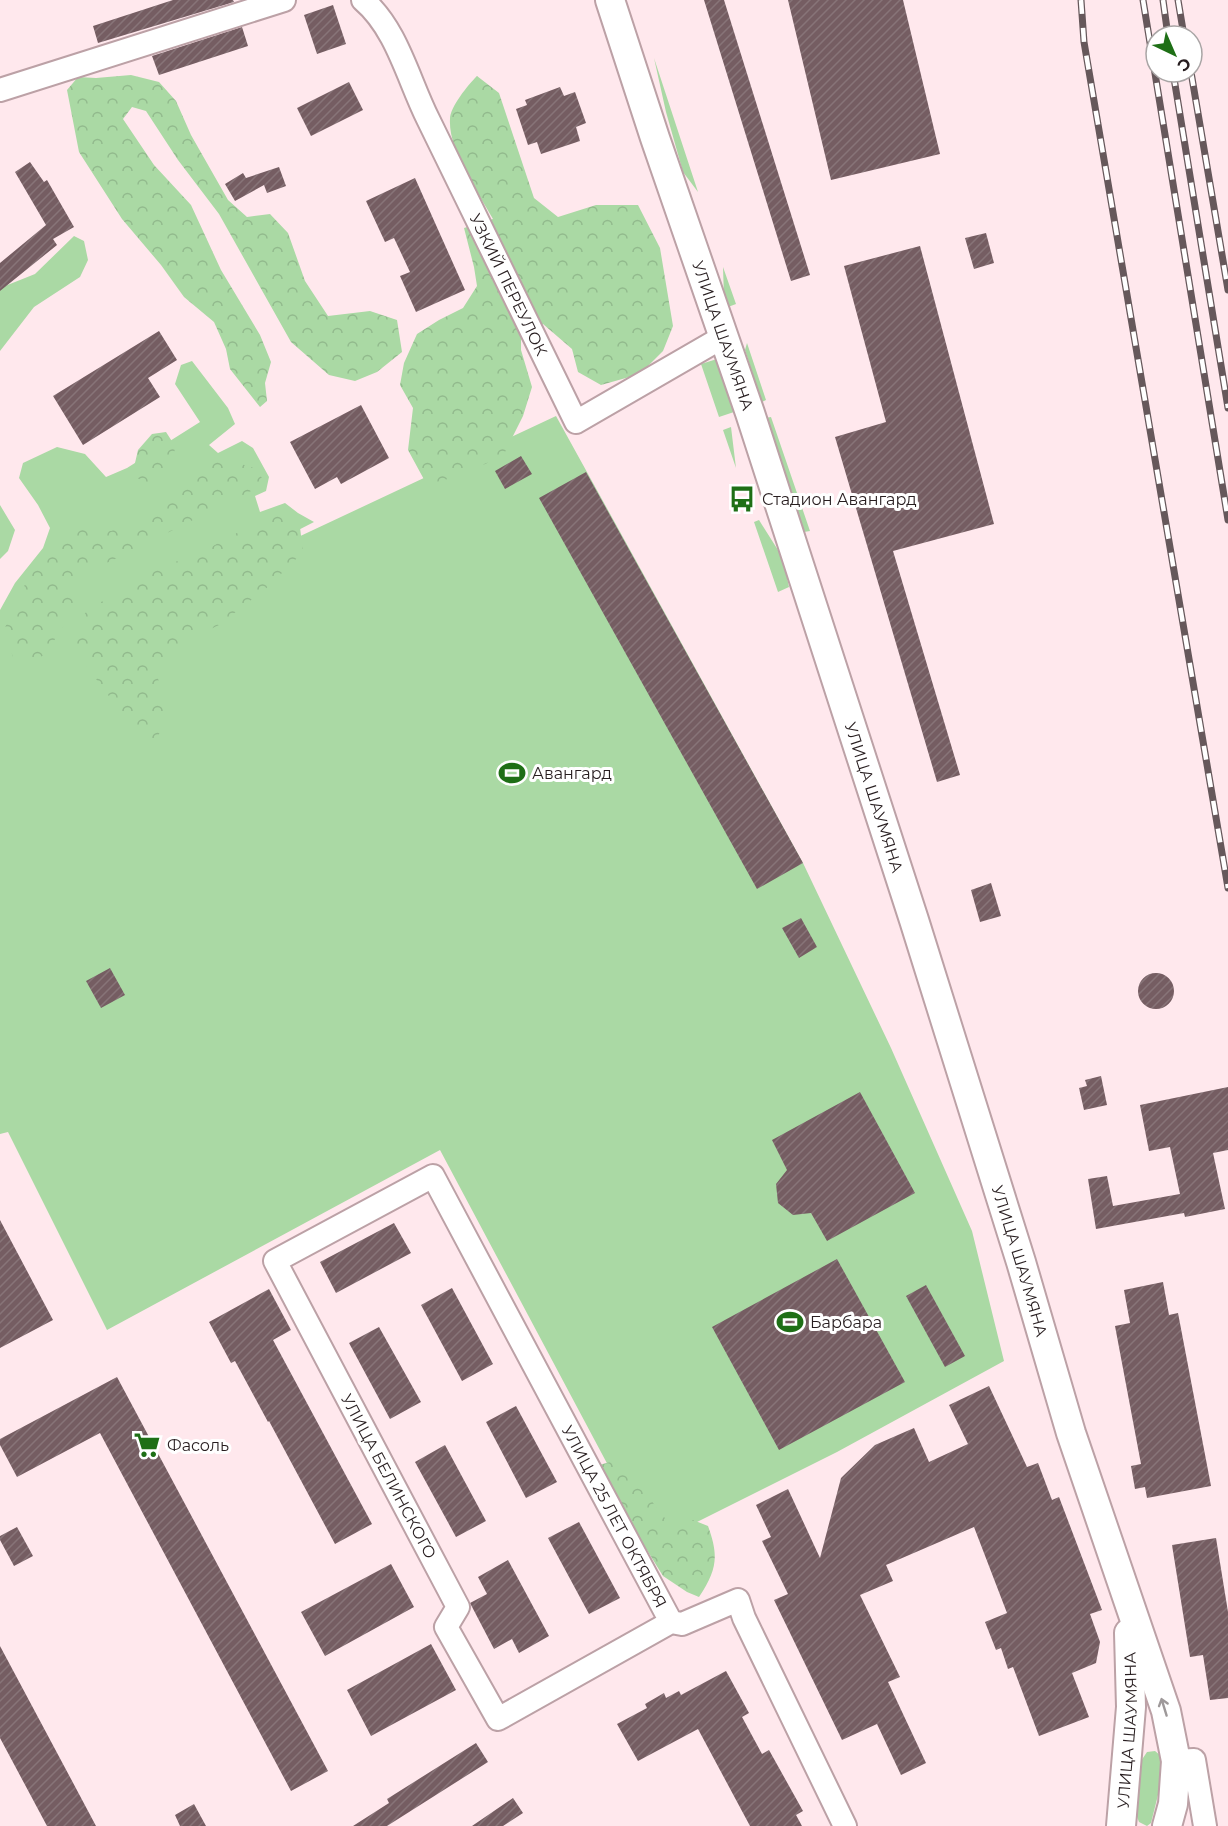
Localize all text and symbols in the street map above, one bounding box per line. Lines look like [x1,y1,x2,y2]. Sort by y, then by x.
north arrow [1144,24,1204,84]
text: С [1173,54,1195,76]
street label: УЗКИЙ ПЕРЕУЛОК [466,211,551,359]
street label: УЛИЦА ШАУМЯНА [688,258,757,413]
bus stop icon: Стадион Авангард [727,484,757,514]
place label: Стадион Авангард [762,490,917,509]
street label: УЛИЦА ШАУМЯНА [841,720,907,875]
sports icon: Авангард [497,758,527,788]
place label: Авангард [532,764,612,783]
street label: УЛИЦА ШАУМЯНА [988,1183,1051,1339]
sports icon: Барбара [775,1307,805,1337]
place label: Барбара [810,1313,882,1332]
street label: УЛИЦА БЕЛИНСКОГО [337,1391,440,1562]
street label: УЛИЦА 25 ЛЕТ ОКТЯБРЯ [558,1422,671,1611]
supermarket icon: Фасоль [132,1430,162,1460]
place label: Фасоль [167,1436,229,1455]
street label: УЛИЦА ШАУМЯНА [1113,1652,1141,1809]
one-way arrow [1158,1698,1169,1717]

